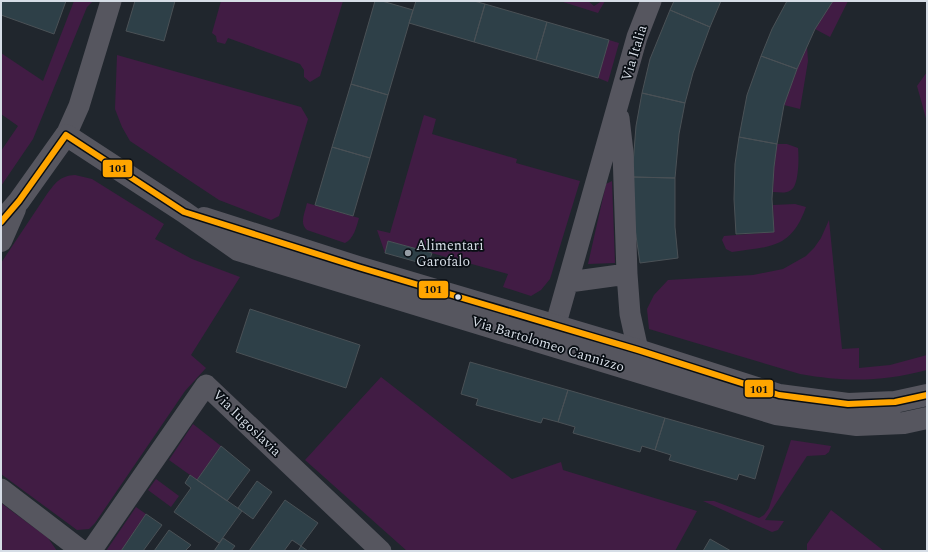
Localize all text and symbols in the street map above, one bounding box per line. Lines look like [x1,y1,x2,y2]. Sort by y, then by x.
street label: Via Italia [616,22,653,84]
line badge: 101 [102,159,133,178]
text: 101 [109,160,127,177]
place label: Alimentari Garofalo [416,235,484,272]
marker: Alimentari Garofalo [403,248,413,258]
line badge: 101 [418,280,449,299]
text: 101 [424,281,442,298]
unlabelled marker [453,292,463,302]
street label: Via Bartolomeo Cannizzo [469,311,627,377]
line badge: 101 [744,379,774,398]
text: 101 [750,381,768,398]
street label: Via Iugoslavia [208,385,286,461]

